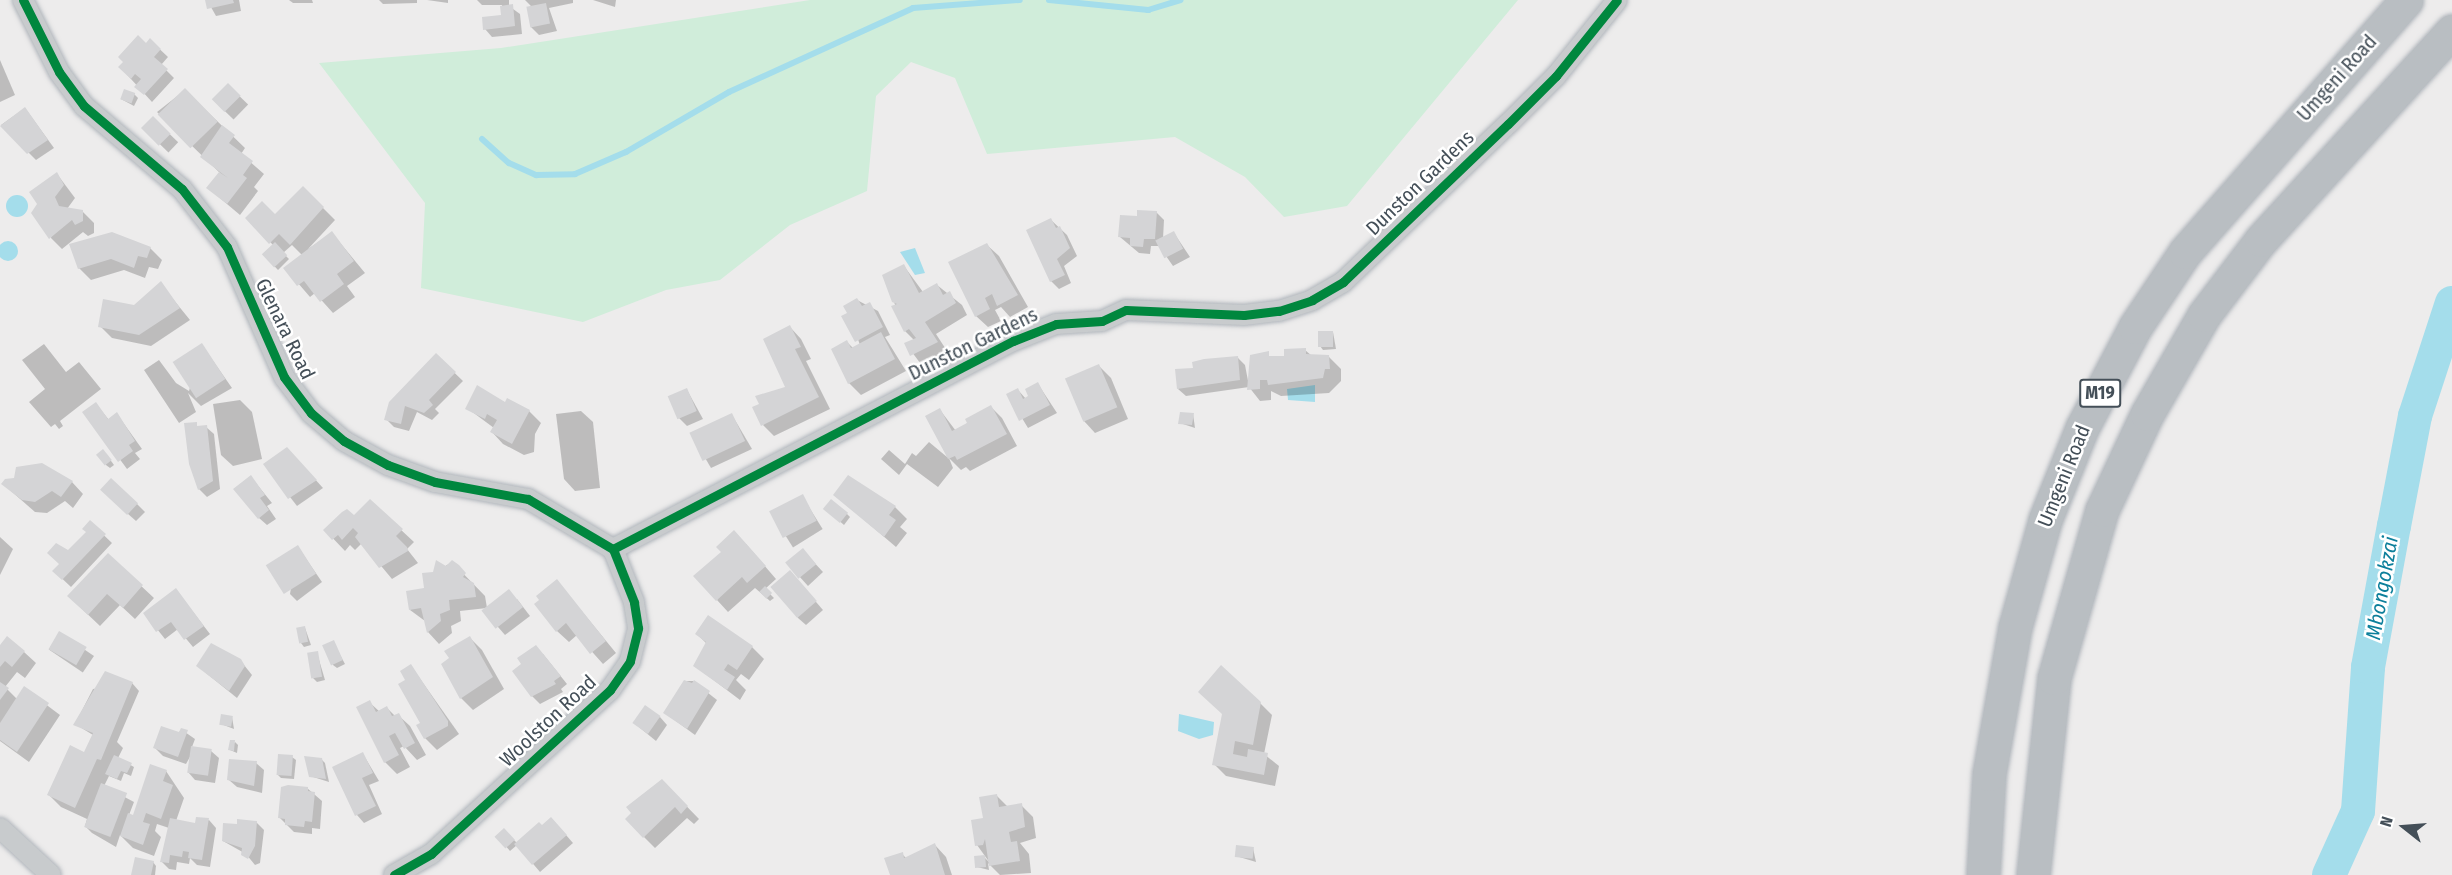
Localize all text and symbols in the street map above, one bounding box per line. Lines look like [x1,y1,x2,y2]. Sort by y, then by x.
street label: Umgeni Road [2292,30,2382,126]
street label: Dunston Gardens [1361,126,1479,240]
street label: Glenara Road [250,275,320,383]
street label: Dunston Gardens [905,302,1041,386]
road number: M19 [2079,378,2121,408]
street label: Umgeni Road [2033,422,2095,530]
water label: Mbongokzai [2361,534,2403,642]
street label: Woolston Road [495,670,601,772]
north arrow [2374,797,2434,857]
text: N [2376,814,2397,829]

